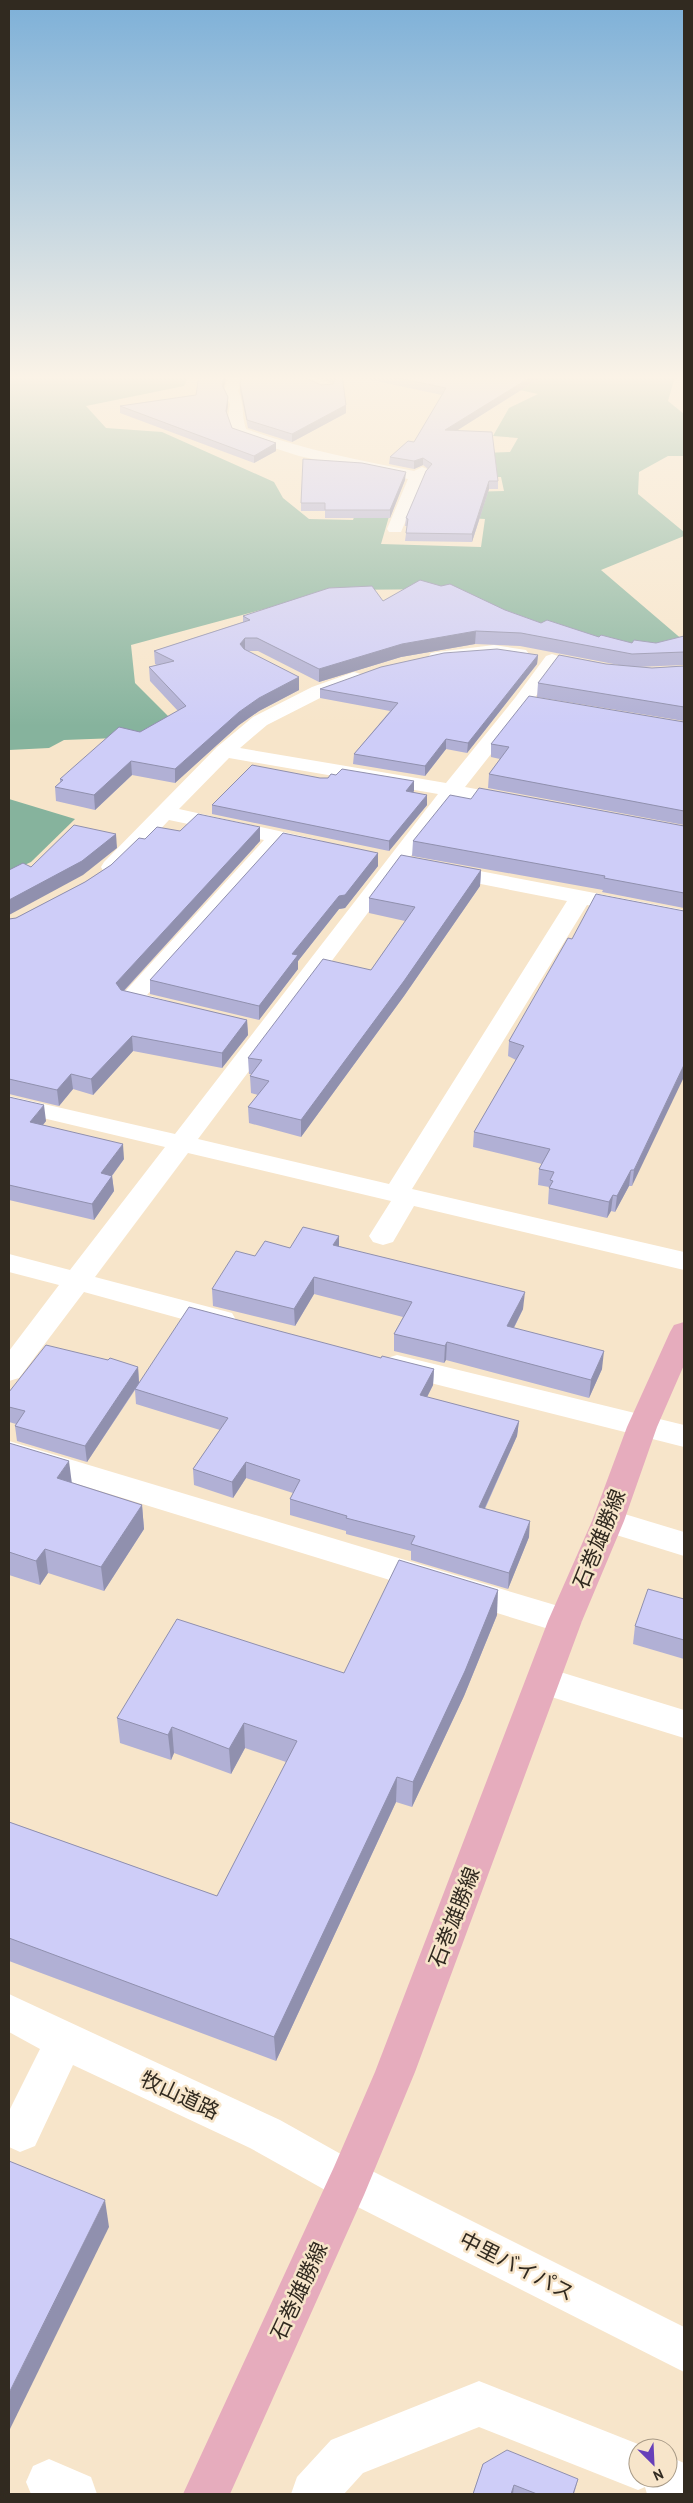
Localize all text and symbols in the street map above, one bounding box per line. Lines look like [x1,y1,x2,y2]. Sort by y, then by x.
street label: 石巻雄勝線 [567,1485,631,1593]
street label: 石巻雄勝線 [423,1863,485,1971]
street label: 牧山道路 [136,2065,224,2125]
street label: 中里バイパス [455,2225,579,2307]
street label: 石巻雄勝線 [265,2238,333,2344]
north arrow [628,2438,678,2488]
text: N [650,2465,666,2485]

